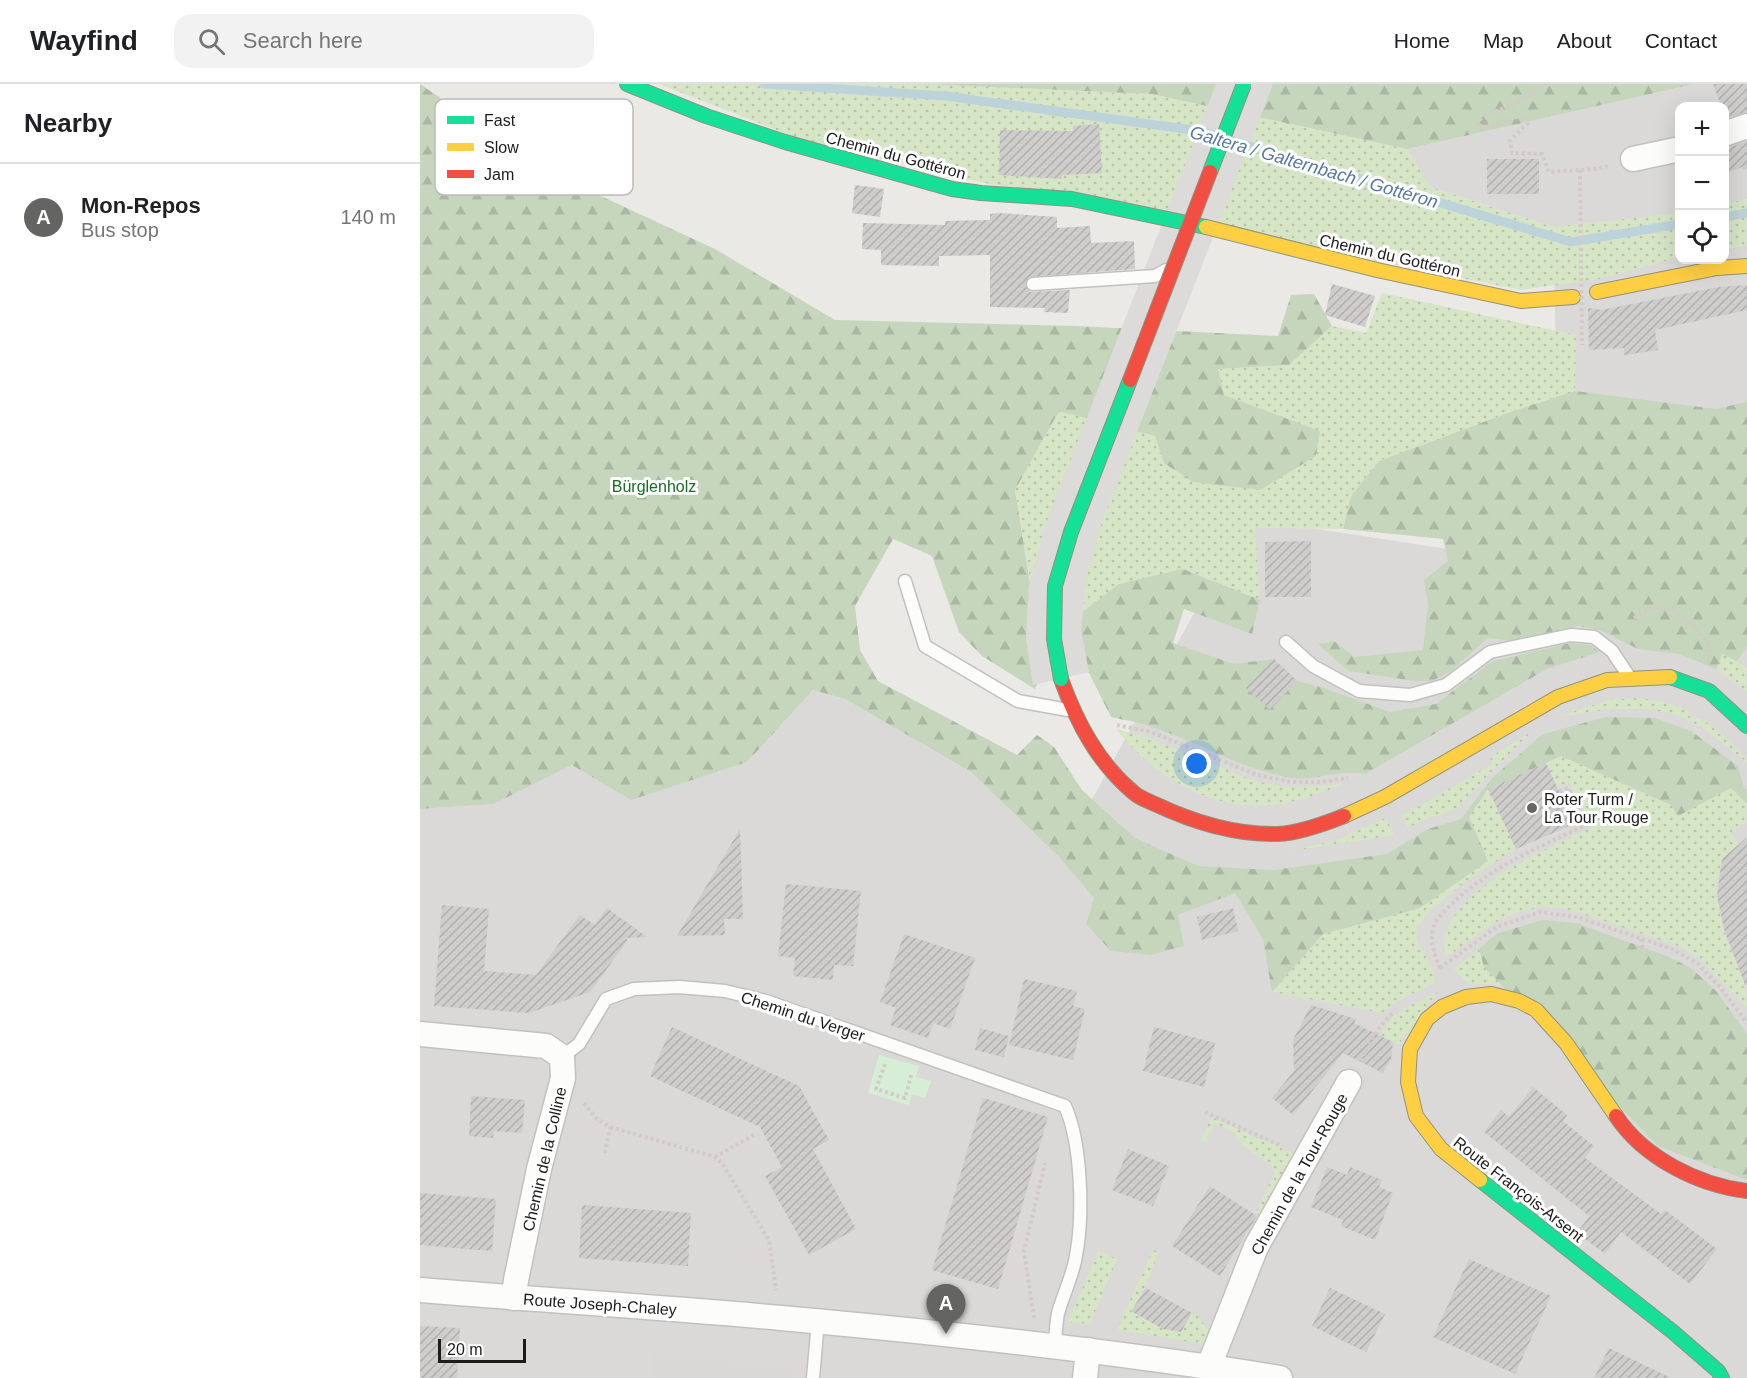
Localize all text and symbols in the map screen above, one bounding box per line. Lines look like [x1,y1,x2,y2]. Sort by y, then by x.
search box [174,14,594,68]
text: Wayfind [30,25,138,56]
icon: search [195,25,228,58]
text: Search here [243,28,363,53]
text: Home [1394,29,1450,52]
text: Map [1483,29,1524,52]
text: About [1557,29,1612,52]
text: Contact [1645,29,1717,52]
legend [435,99,633,195]
map controls [1675,102,1729,264]
button: + [1675,102,1729,156]
text: Nearby [24,108,112,138]
text: Fast [484,112,516,129]
water label: Galtera / Galternbach / Gottéron [1188,122,1440,212]
street label: Chemin du Gottéron [824,129,968,182]
text: Slow [484,139,519,156]
button: − [1675,156,1729,210]
text: Jam [484,166,514,183]
text: Mon-Repos [81,193,201,218]
text: A [36,206,51,228]
text: 140 m [340,206,396,228]
button: locate [1675,210,1729,264]
text: Bus stop [81,219,159,241]
street label: Chemin du Gottéron [1318,231,1462,280]
park label: Bürglenholz [612,478,696,495]
your location [1182,749,1211,778]
place label: Roter Turm / La Tour Rouge [1544,791,1649,826]
marker: Roter Turm / La Tour Rouge [1525,801,1539,815]
street label: Chemin du Verger [739,988,867,1045]
street label: Chemin de la Colline [520,1085,569,1233]
street label: Chemin de la Tour-Rouge [1248,1090,1351,1258]
street label: Route François-Arsent [1450,1133,1587,1246]
pin: A [926,1284,966,1334]
street label: Route Joseph-Chaley [523,1291,677,1318]
scale bar [438,1336,526,1364]
text: 20 m [447,1341,483,1358]

